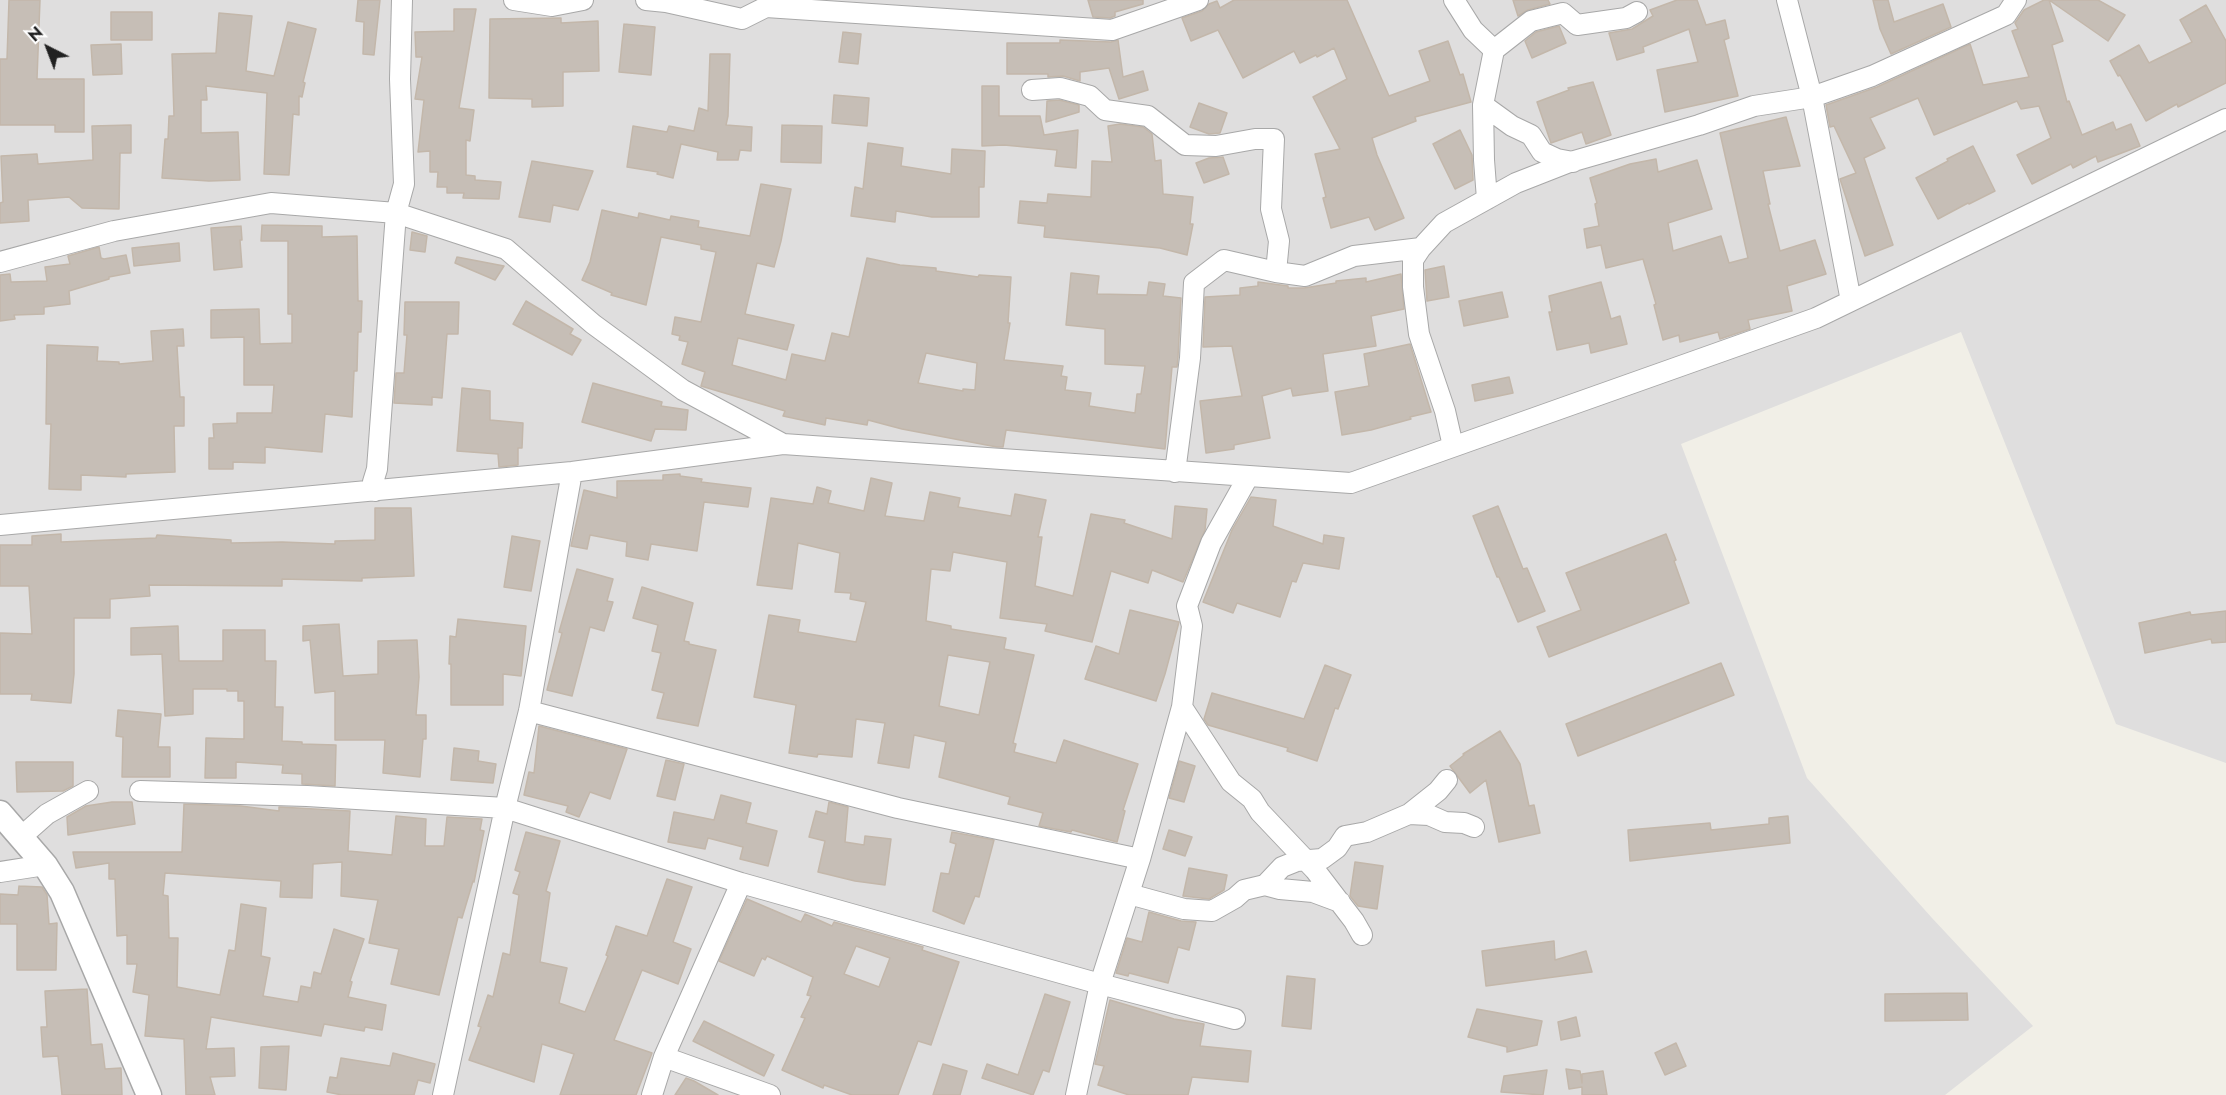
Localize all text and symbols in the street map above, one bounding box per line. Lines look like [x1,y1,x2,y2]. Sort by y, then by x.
north arrow [18,18,78,78]
text: N [23,21,48,47]

